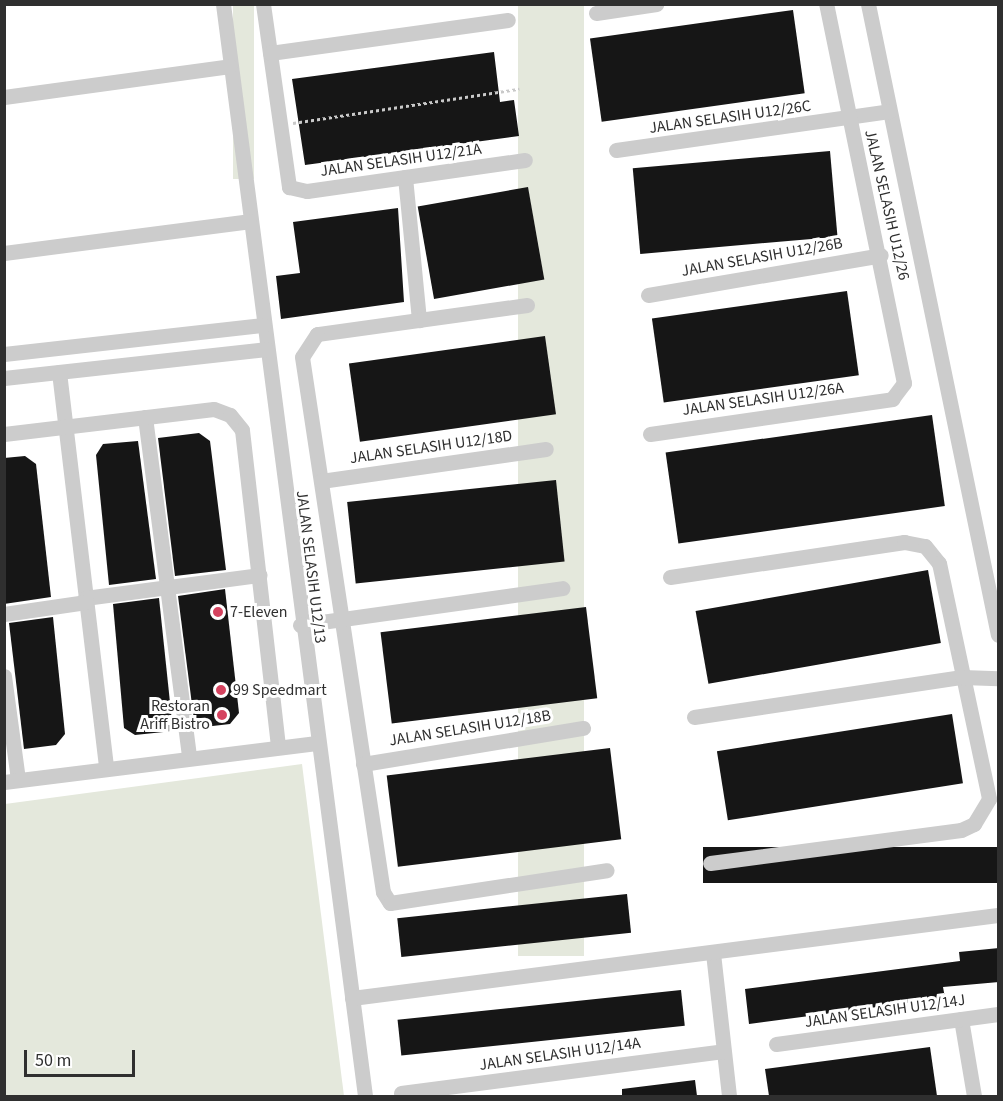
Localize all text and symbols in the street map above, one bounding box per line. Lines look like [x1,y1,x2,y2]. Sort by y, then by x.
street label: JALAN SELASIH U12/26C [648,96,812,138]
street label: JALAN SELASIH U12/26 [860,128,914,282]
street label: JALAN SELASIH U12/21A [319,139,483,181]
street label: JALAN SELASIH U12/26B [680,233,844,281]
street label: JALAN SELASIH U12/26A [681,378,845,420]
street label: JALAN SELASIH U12/18D [349,426,513,468]
street label: JALAN SELASIH U12/13 [292,489,330,645]
place label: 7-Eleven [230,602,288,622]
marker: 7-Eleven [211,605,225,619]
place label: 99 Speedmart [233,680,327,700]
marker: 99 Speedmart [214,683,228,697]
place label: Restoran Ariff Bistro [140,696,210,734]
street label: JALAN SELASIH U12/18B [388,706,552,750]
marker: Restoran Ariff Bistro [215,708,229,722]
street label: JALAN SELASIH U12/14J [804,990,966,1032]
street label: JALAN SELASIH U12/14A [478,1033,642,1075]
scale bar [27,1038,138,1076]
text: 50 m [35,1048,71,1073]

